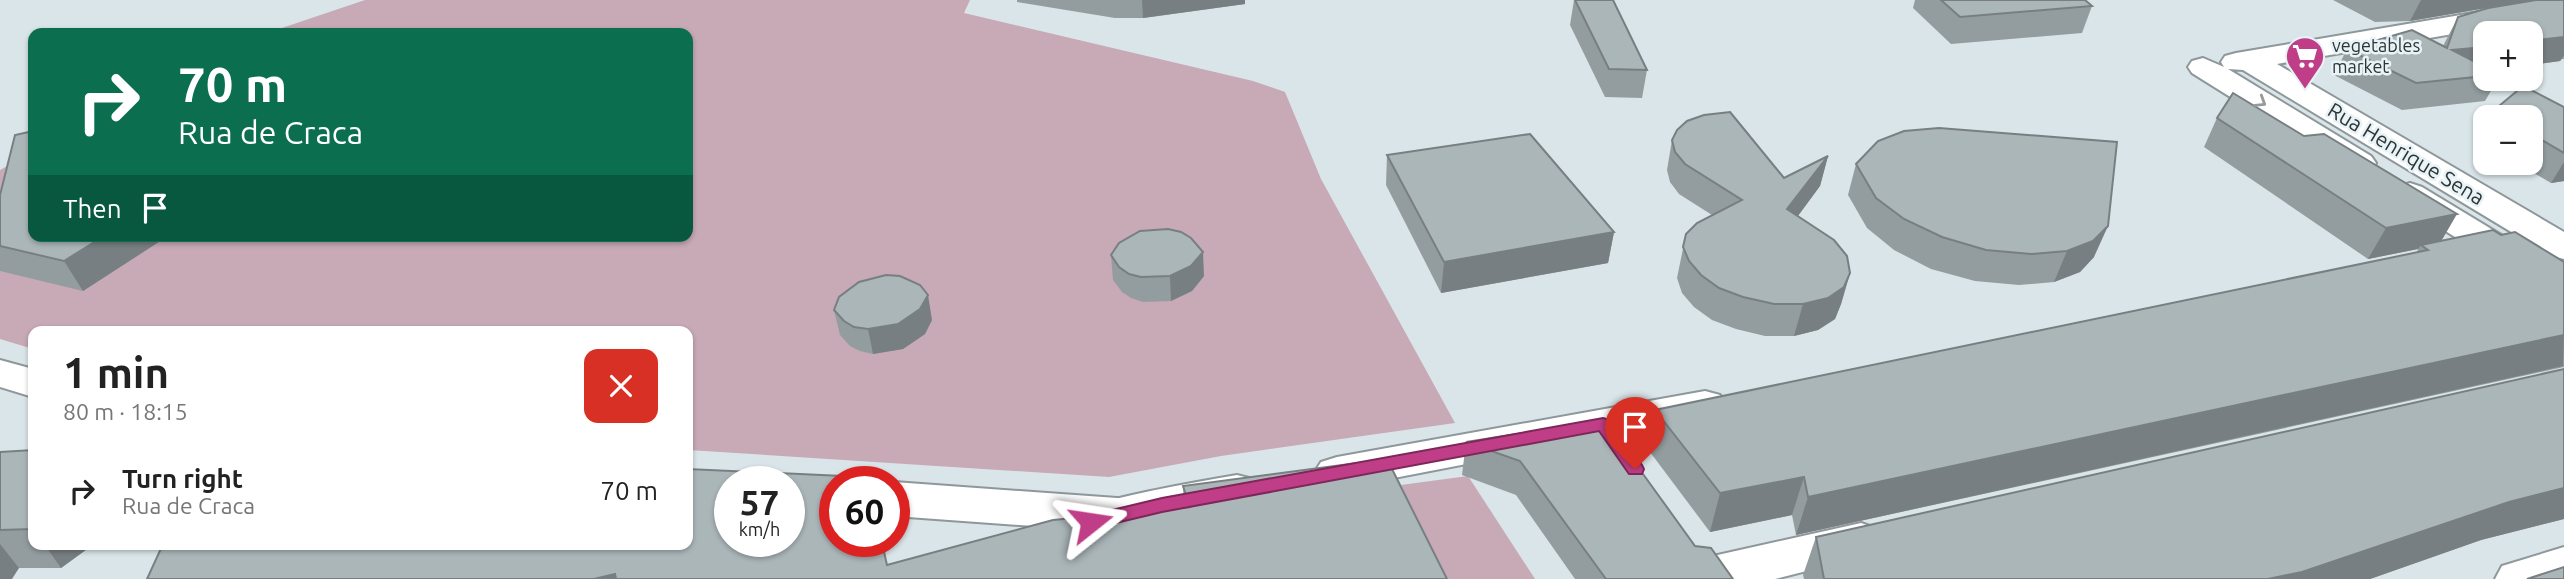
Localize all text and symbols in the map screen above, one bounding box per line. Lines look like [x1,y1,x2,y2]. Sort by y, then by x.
map controls [2473,21,2543,175]
button: + [2473,21,2543,91]
supermarket icon: vegetables market [2284,35,2326,90]
place label: vegetables market [2332,35,2420,76]
icon: right [63,56,154,147]
text: 70 m [178,56,287,111]
one-way arrow [2254,94,2267,107]
street label: Rua Henrique Sena [2324,97,2489,209]
button: − [2473,105,2543,175]
text: Rua de Craca [178,114,363,150]
icon: arrive [136,189,174,227]
text: Then [63,194,122,223]
text: 1 min [63,349,169,396]
button: close [584,349,658,423]
pin [1605,397,1665,469]
text: 80 m · 18:15 [63,399,188,424]
icon: arrive [1616,408,1654,446]
text: Turn right [122,464,243,493]
speed limit sign: 60 [819,466,910,557]
icon: right [63,472,101,510]
text: 70 m [600,476,658,505]
text: 57 [740,482,779,522]
position arrow [1054,485,1128,559]
text: Rua de Craca [122,493,255,518]
text: km/h [739,519,780,539]

